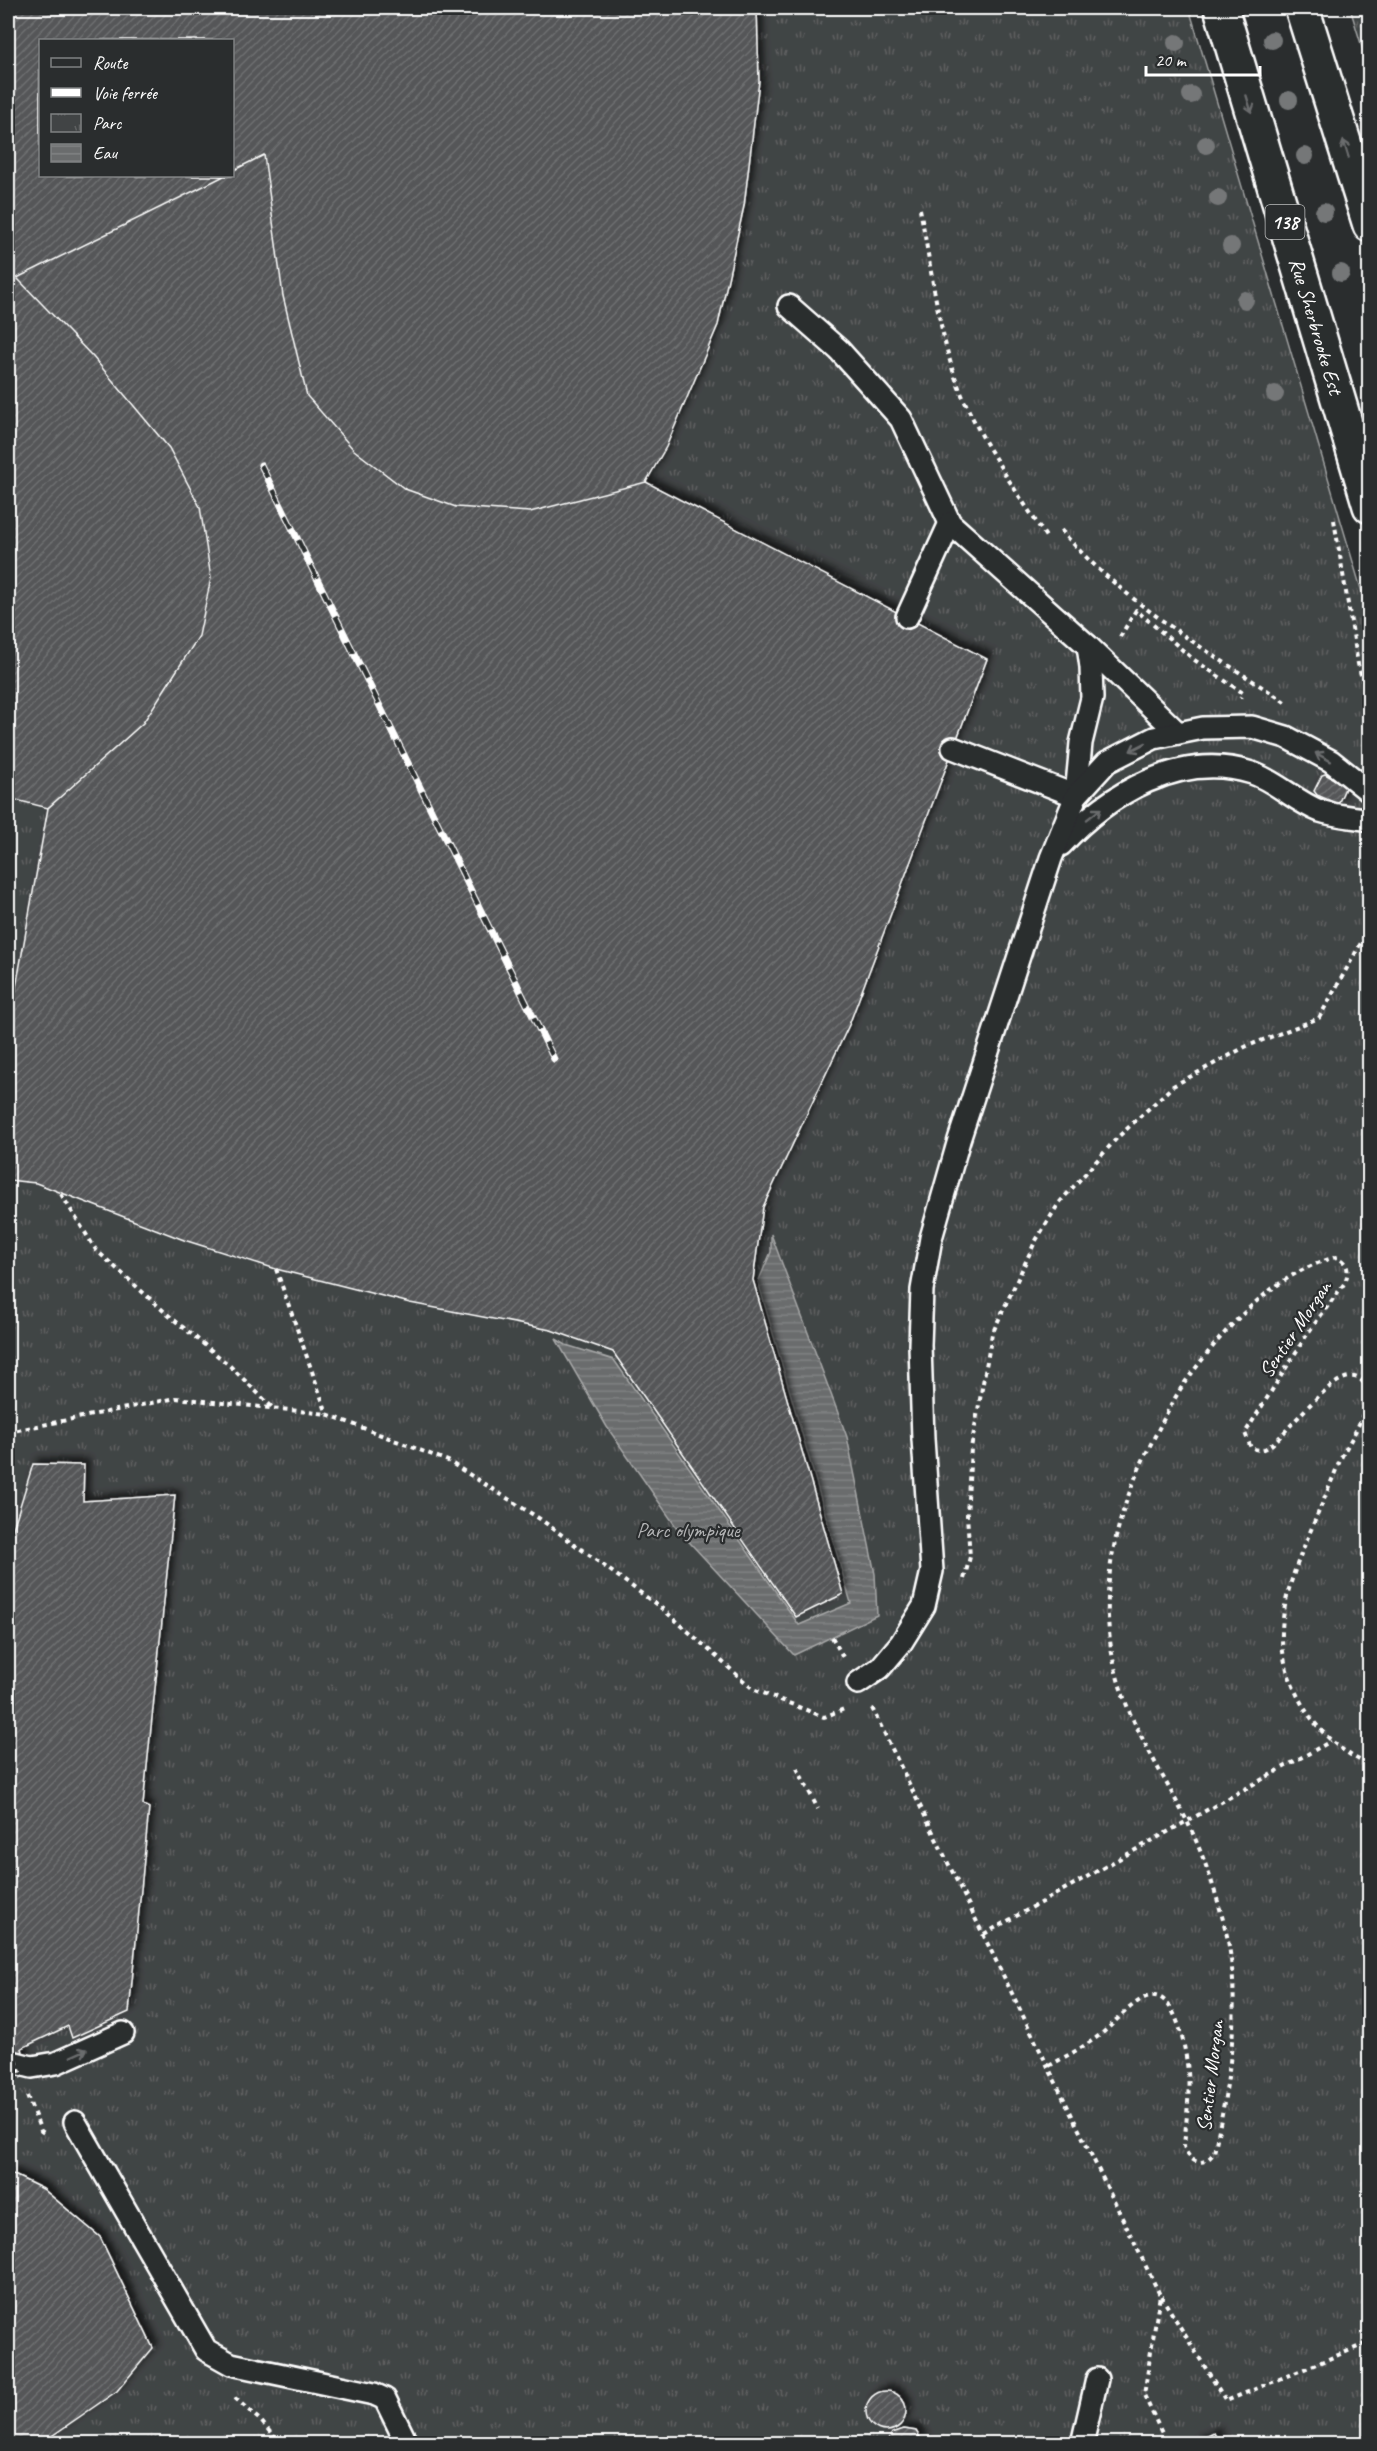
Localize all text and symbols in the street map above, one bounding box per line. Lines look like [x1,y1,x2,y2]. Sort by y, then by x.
legend [39,39,234,177]
scale bar [1146,39,1260,77]
text: 20 m [1155,49,1188,71]
text: Route [93,52,128,74]
text: Voie ferrée [93,82,158,104]
one-way arrow [1244,94,1255,113]
text: Parc [93,112,122,134]
one-way arrow [1340,140,1351,159]
text: Eau [93,142,118,164]
road number: 138 [1266,205,1304,239]
street label: Rue Sherbrooke Est [1283,255,1349,399]
one-way arrow [1129,741,1147,753]
one-way arrow [1315,751,1332,763]
one-way arrow [1086,807,1102,820]
street label: Sentier Morgan [1253,1274,1338,1383]
park label: Parc olympique [636,1517,741,1543]
street label: Sentier Morgan [1190,2017,1230,2133]
one-way arrow [69,2047,87,2058]

